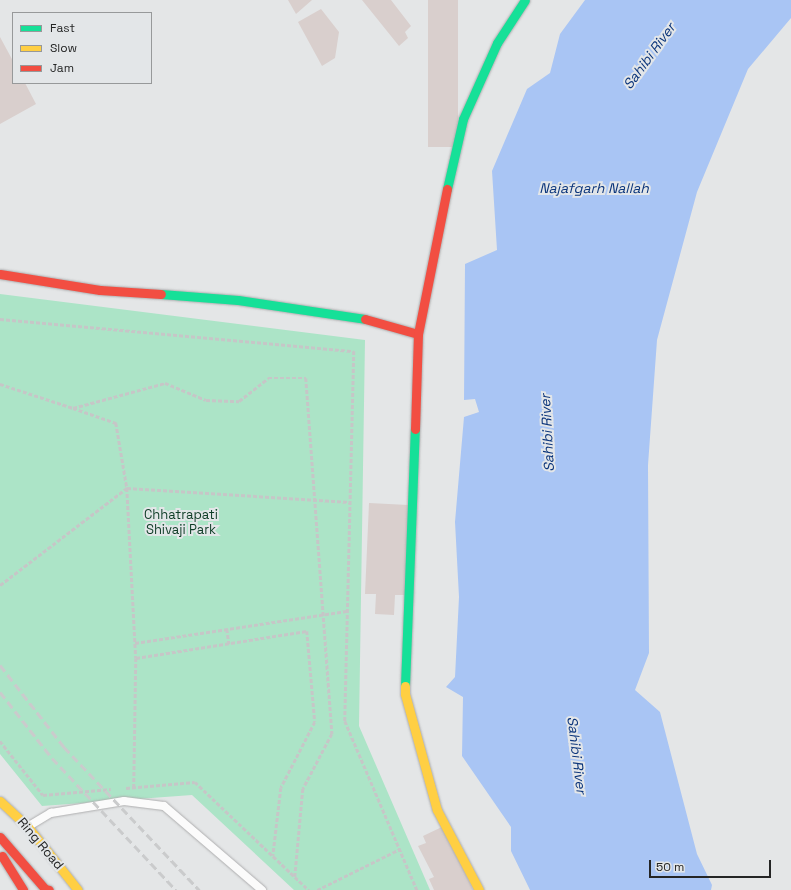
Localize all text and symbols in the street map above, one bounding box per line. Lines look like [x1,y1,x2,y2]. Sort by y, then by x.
legend [12,12,152,84]
text: Fast [50,20,75,36]
water label: Sahibi River [619,20,679,92]
text: Slow [50,40,77,56]
text: Jam [50,60,74,76]
water label: Najafgarh Nallah [539,180,649,196]
water label: Sahibi River [537,394,557,472]
park label: Chhatrapati Shivaji Park [144,508,218,539]
water label: Sahibi River [564,715,590,795]
street label: Ring Road [14,815,66,873]
scale bar [651,852,773,878]
text: 50 m [656,859,684,875]

